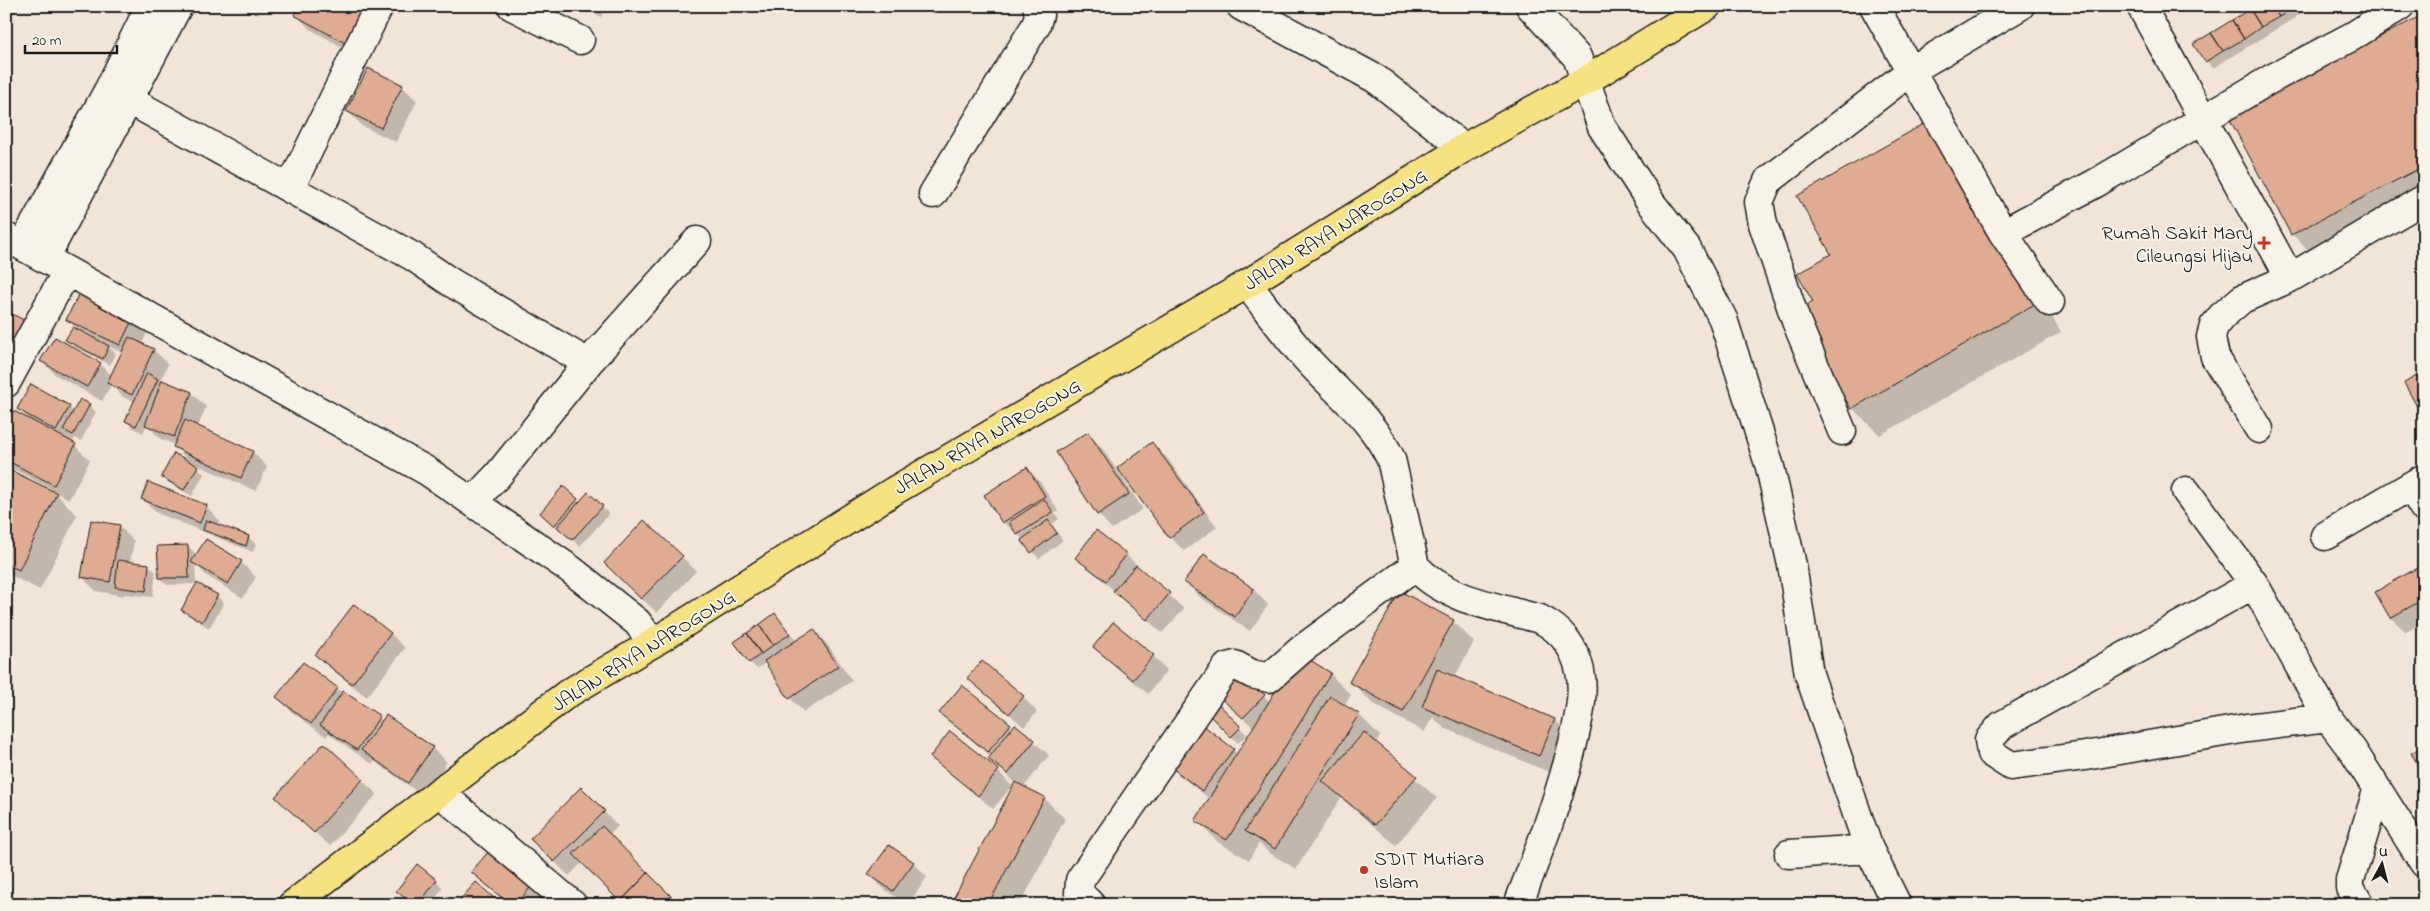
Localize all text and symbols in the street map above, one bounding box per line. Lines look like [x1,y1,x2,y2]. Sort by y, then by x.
scale bar [25,22,118,54]
text: 20 m [32,30,62,52]
street label: JALAN RAYA NAROGONG [1239,163,1434,299]
place label: Rumah Sakit Mary Cileungsi Hijau [2102,220,2253,273]
marker: Rumah Sakit Mary Cileungsi Hijau [2257,236,2271,250]
street label: JALAN RAYA NAROGONG [889,373,1087,504]
street label: JALAN RAYA NAROGONG [547,584,742,720]
north arrow [2358,838,2408,888]
text: U [2378,842,2389,864]
place label: SDIT Mutiara Islam [1374,846,1484,898]
marker: SDIT Mutiara Islam [1358,864,1370,876]

